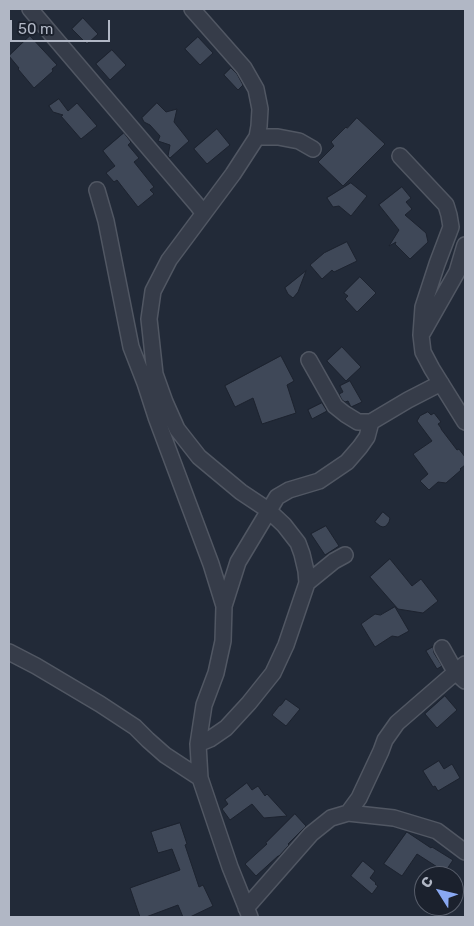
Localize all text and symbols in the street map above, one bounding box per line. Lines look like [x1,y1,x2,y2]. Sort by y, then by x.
scale bar [12,10,112,42]
text: 50 m [18,20,53,38]
north arrow [414,866,464,916]
text: С [417,874,437,891]

